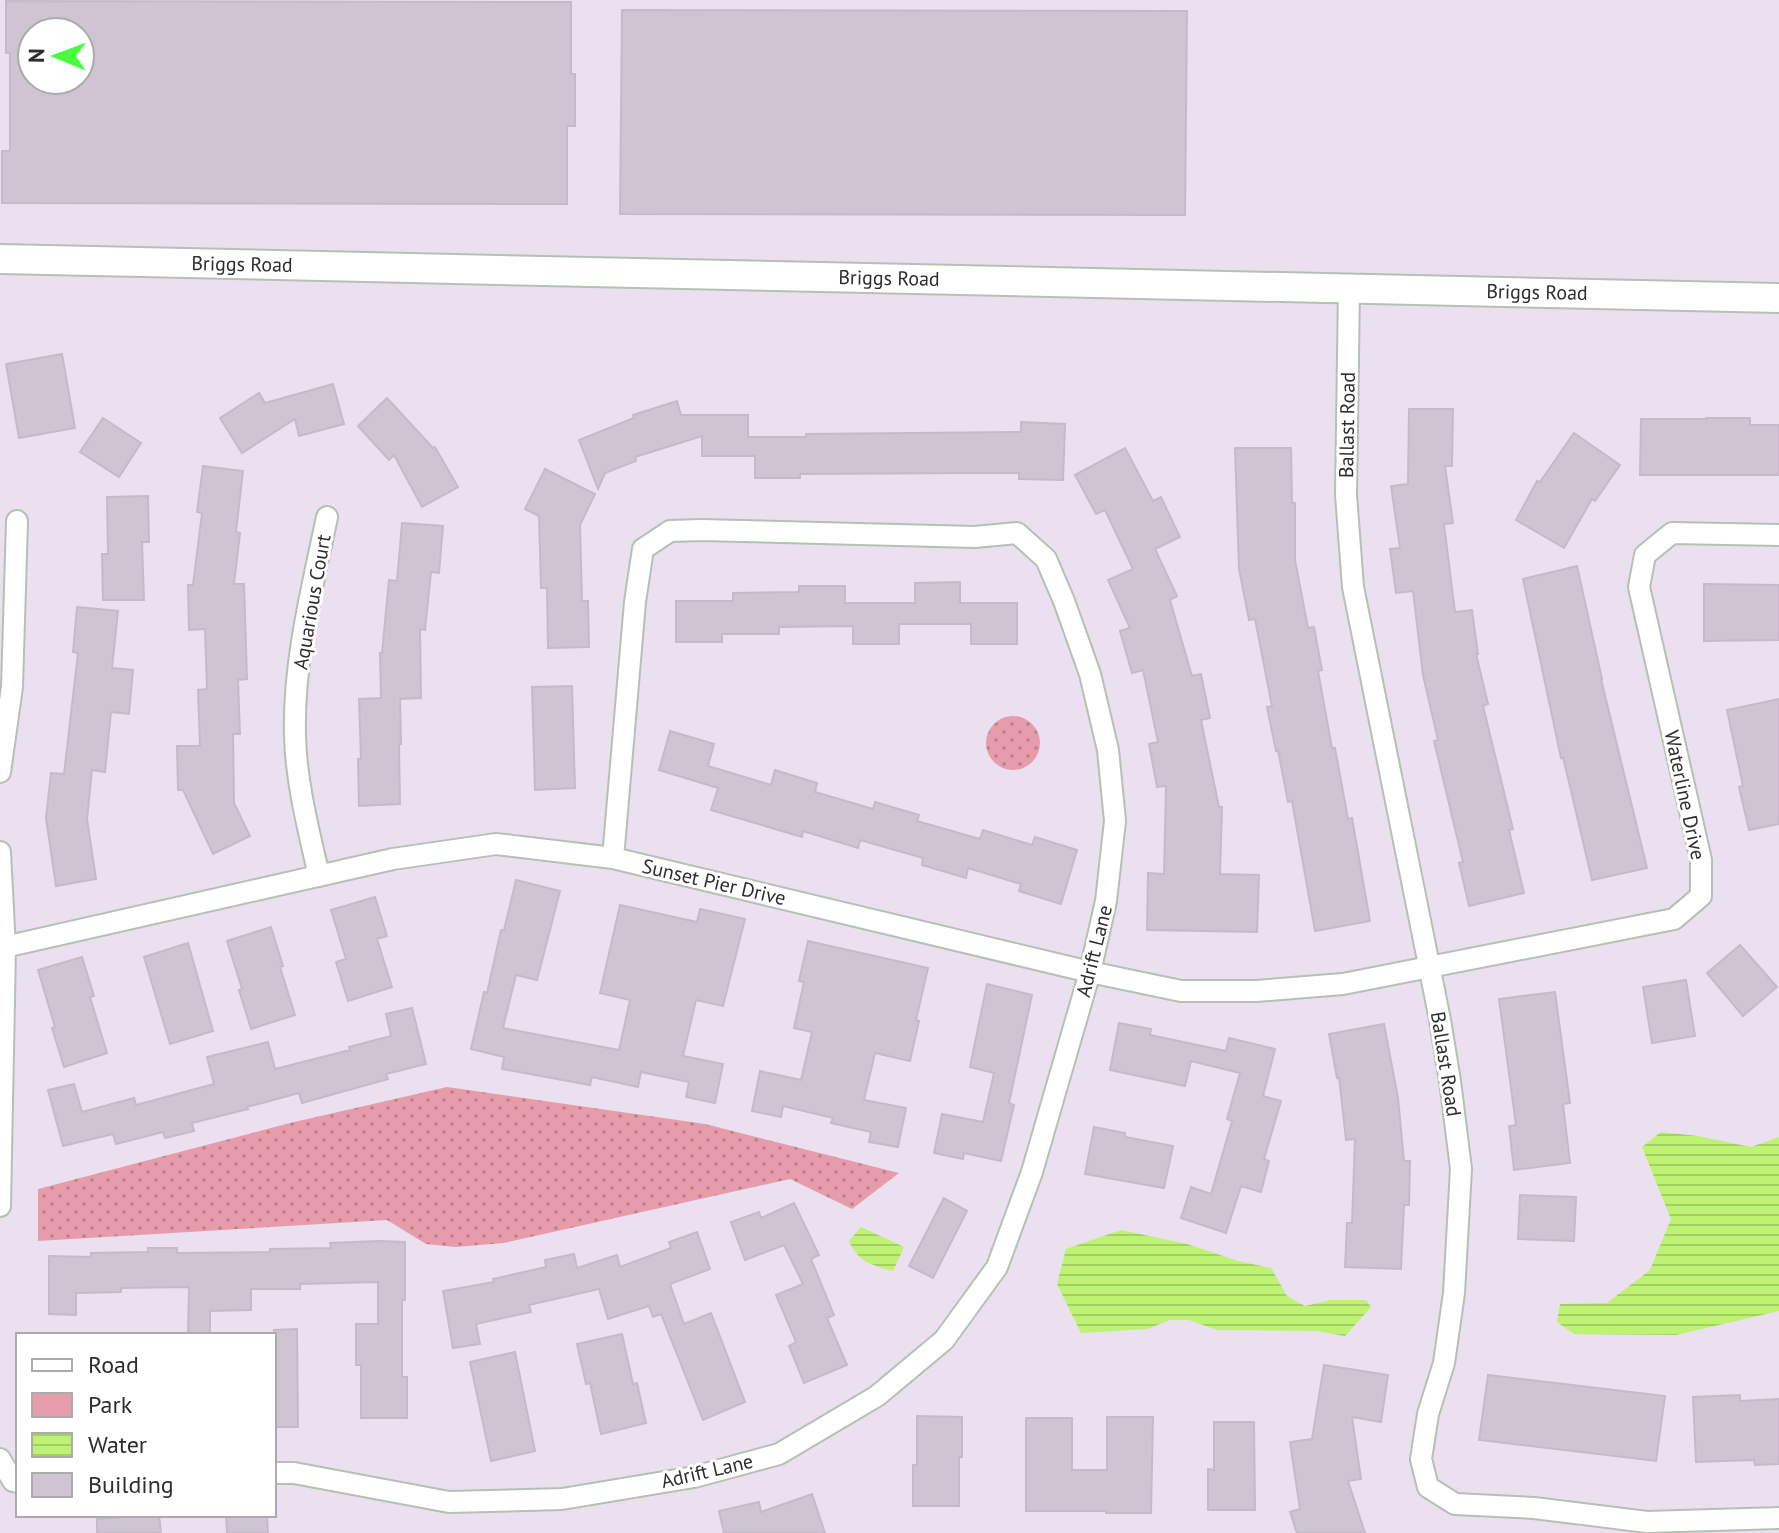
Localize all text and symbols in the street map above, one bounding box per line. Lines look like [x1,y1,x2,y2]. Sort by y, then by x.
north arrow [16,16,96,96]
text: N [22,48,50,63]
street label: Briggs Road [191,250,293,278]
street label: Briggs Road [838,264,940,292]
street label: Briggs Road [1486,278,1588,306]
street label: Ballast Road [1333,372,1361,478]
street label: Aquarious Court [287,532,337,672]
street label: Waterline Drive [1659,728,1711,862]
street label: Sunset Pier Drive [640,853,788,911]
street label: Adrift Lane [1070,902,1118,1000]
street label: Ballast Road [1425,1010,1467,1118]
legend [16,1333,276,1517]
text: Road [88,1349,139,1380]
text: Park [88,1389,133,1420]
text: Water [88,1429,147,1460]
street label: Adrift Lane [658,1448,756,1494]
text: Building [88,1469,174,1500]

